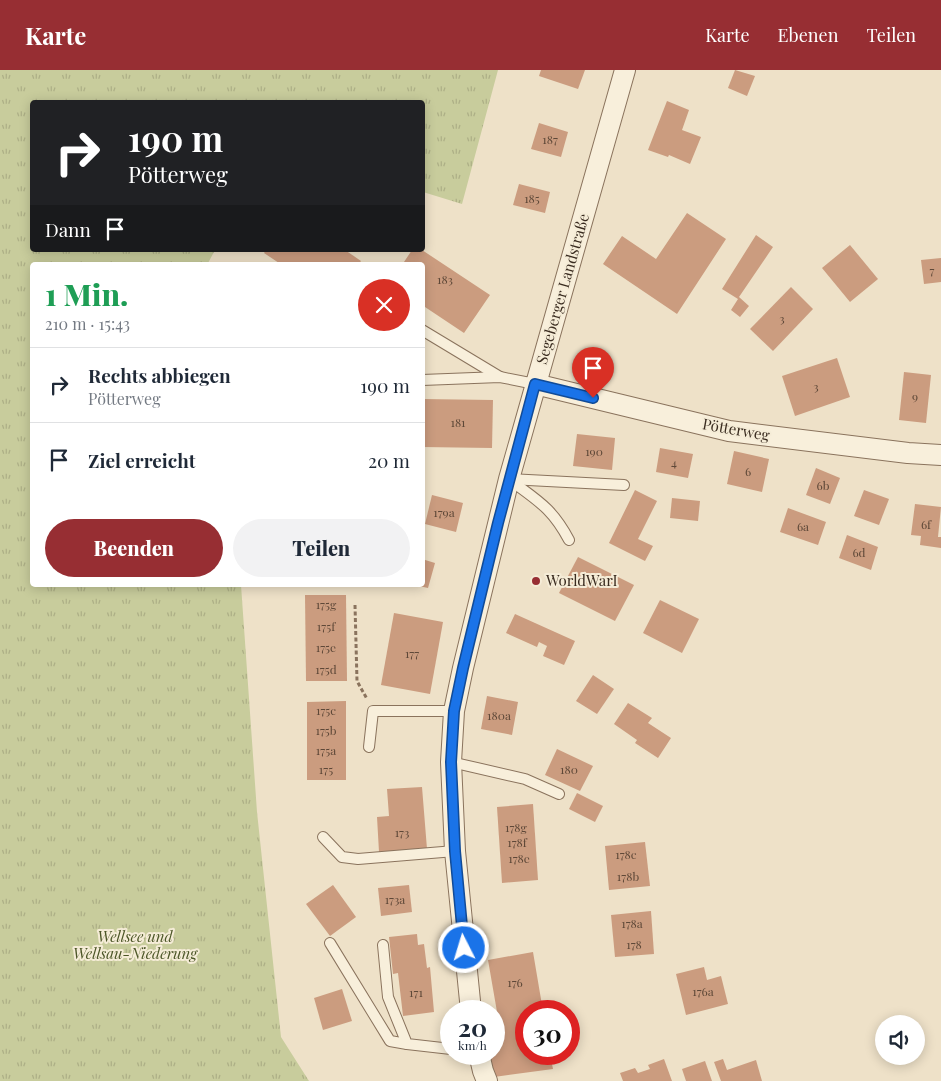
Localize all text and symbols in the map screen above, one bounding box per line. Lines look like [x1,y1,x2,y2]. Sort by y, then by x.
text: Karte [25,19,86,51]
text: Karte [705,23,750,47]
text: Ebenen [778,23,838,47]
text: Teilen [866,23,916,47]
text: 190 m [128,114,223,161]
icon: right [45,120,110,185]
house number: 187 [542,131,558,147]
text: Pötterweg [128,159,228,189]
house number: 185 [524,190,540,206]
street label: Segeberger Landstraße [531,211,593,366]
icon: arrive [101,215,129,243]
text: Dann [45,216,91,242]
house number: 7 [930,262,935,278]
house number: 183 [437,271,453,287]
text: 1 Min. [45,274,128,314]
button: close [358,279,410,331]
house number: 3 [779,310,785,326]
text: 210 m · 15:43 [45,313,130,334]
pin [572,347,614,398]
icon: arrive [579,354,607,382]
text: Rechts abbiegen [88,362,231,388]
icon: right [45,371,73,399]
text: 190 m [360,372,410,398]
house number: 3 [813,378,819,394]
text: Pötterweg [88,388,161,409]
house number: 9 [912,388,918,404]
street label: Pötterweg [701,413,771,445]
house number: 181 [450,414,466,430]
house number: 190 [585,443,603,459]
icon: arrive [45,446,73,474]
text: Ziel erreicht [88,447,196,473]
text: 20 m [368,447,410,473]
house number: 4 [671,454,677,470]
house number: 6 [745,463,751,479]
house number: 6b [817,477,830,493]
house number: 179a [433,504,455,520]
house number: 6f [921,516,932,532]
house number: 6a [797,518,809,534]
button: Beenden [45,519,223,577]
button: Teilen [233,519,410,577]
house number: 6d [852,544,866,560]
place label: WorldWarI [545,570,618,590]
marker: WorldWarI [530,575,542,587]
house number: 175g [316,596,337,612]
house number: 175f [317,618,336,634]
house number: 175e [316,639,336,655]
house number: 177 [405,645,419,661]
house number: 175d [315,661,337,677]
house number: 175c [316,702,336,718]
house number: 180a [487,707,511,723]
house number: 175b [315,722,337,738]
house number: 175a [316,742,336,758]
house number: 175 [319,761,333,777]
house number: 180 [560,761,578,777]
house number: 178g [505,819,528,835]
house number: 173 [395,824,409,840]
house number: 178f [507,834,528,850]
house number: 178c [615,846,637,862]
house number: 178e [508,850,530,866]
house number: 178b [617,868,639,884]
house number: 173a [385,891,405,907]
house number: 178a [621,915,643,931]
position arrow [437,921,489,973]
park label: Wellsee und Wellsau-Niederung [73,926,198,963]
house number: 178 [626,936,642,952]
house number: 176 [507,974,523,990]
house number: 176a [692,983,714,999]
house number: 171 [409,984,423,1000]
speed limit sign: 30 [515,1000,580,1065]
text: 20 [458,1010,487,1043]
map controls [875,1015,925,1065]
button: sound [875,1015,925,1065]
text: km/h [458,1037,487,1053]

